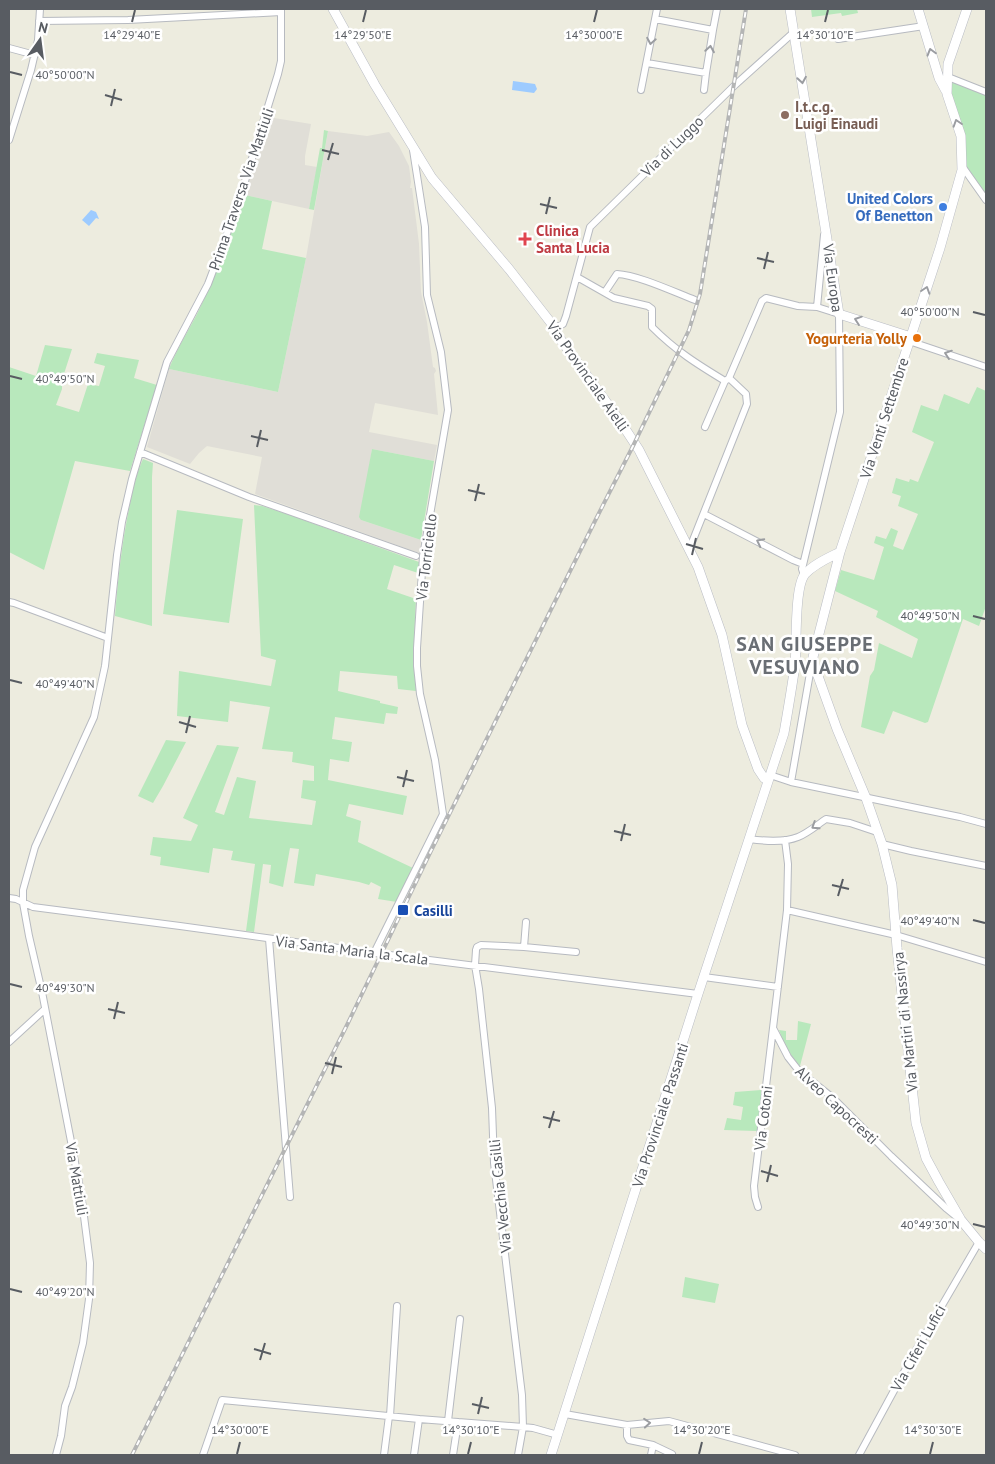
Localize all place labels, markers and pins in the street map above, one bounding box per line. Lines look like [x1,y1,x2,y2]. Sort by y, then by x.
place label: I.t.c.g. Luigi Einaudi [795,97,878,133]
marker: I.t.c.g. Luigi Einaudi [779,109,791,121]
place label: United Colors Of Benetton [847,189,933,225]
marker: United Colors Of Benetton [937,201,949,213]
place label: Clinica Santa Lucia [536,221,610,257]
marker: Clinica Santa Lucia [518,232,532,246]
place label: Yogurteria Yolly [805,329,908,348]
marker: Yogurteria Yolly [911,332,923,344]
place label: Casilli [414,901,453,920]
marker: Casilli [396,903,410,917]

